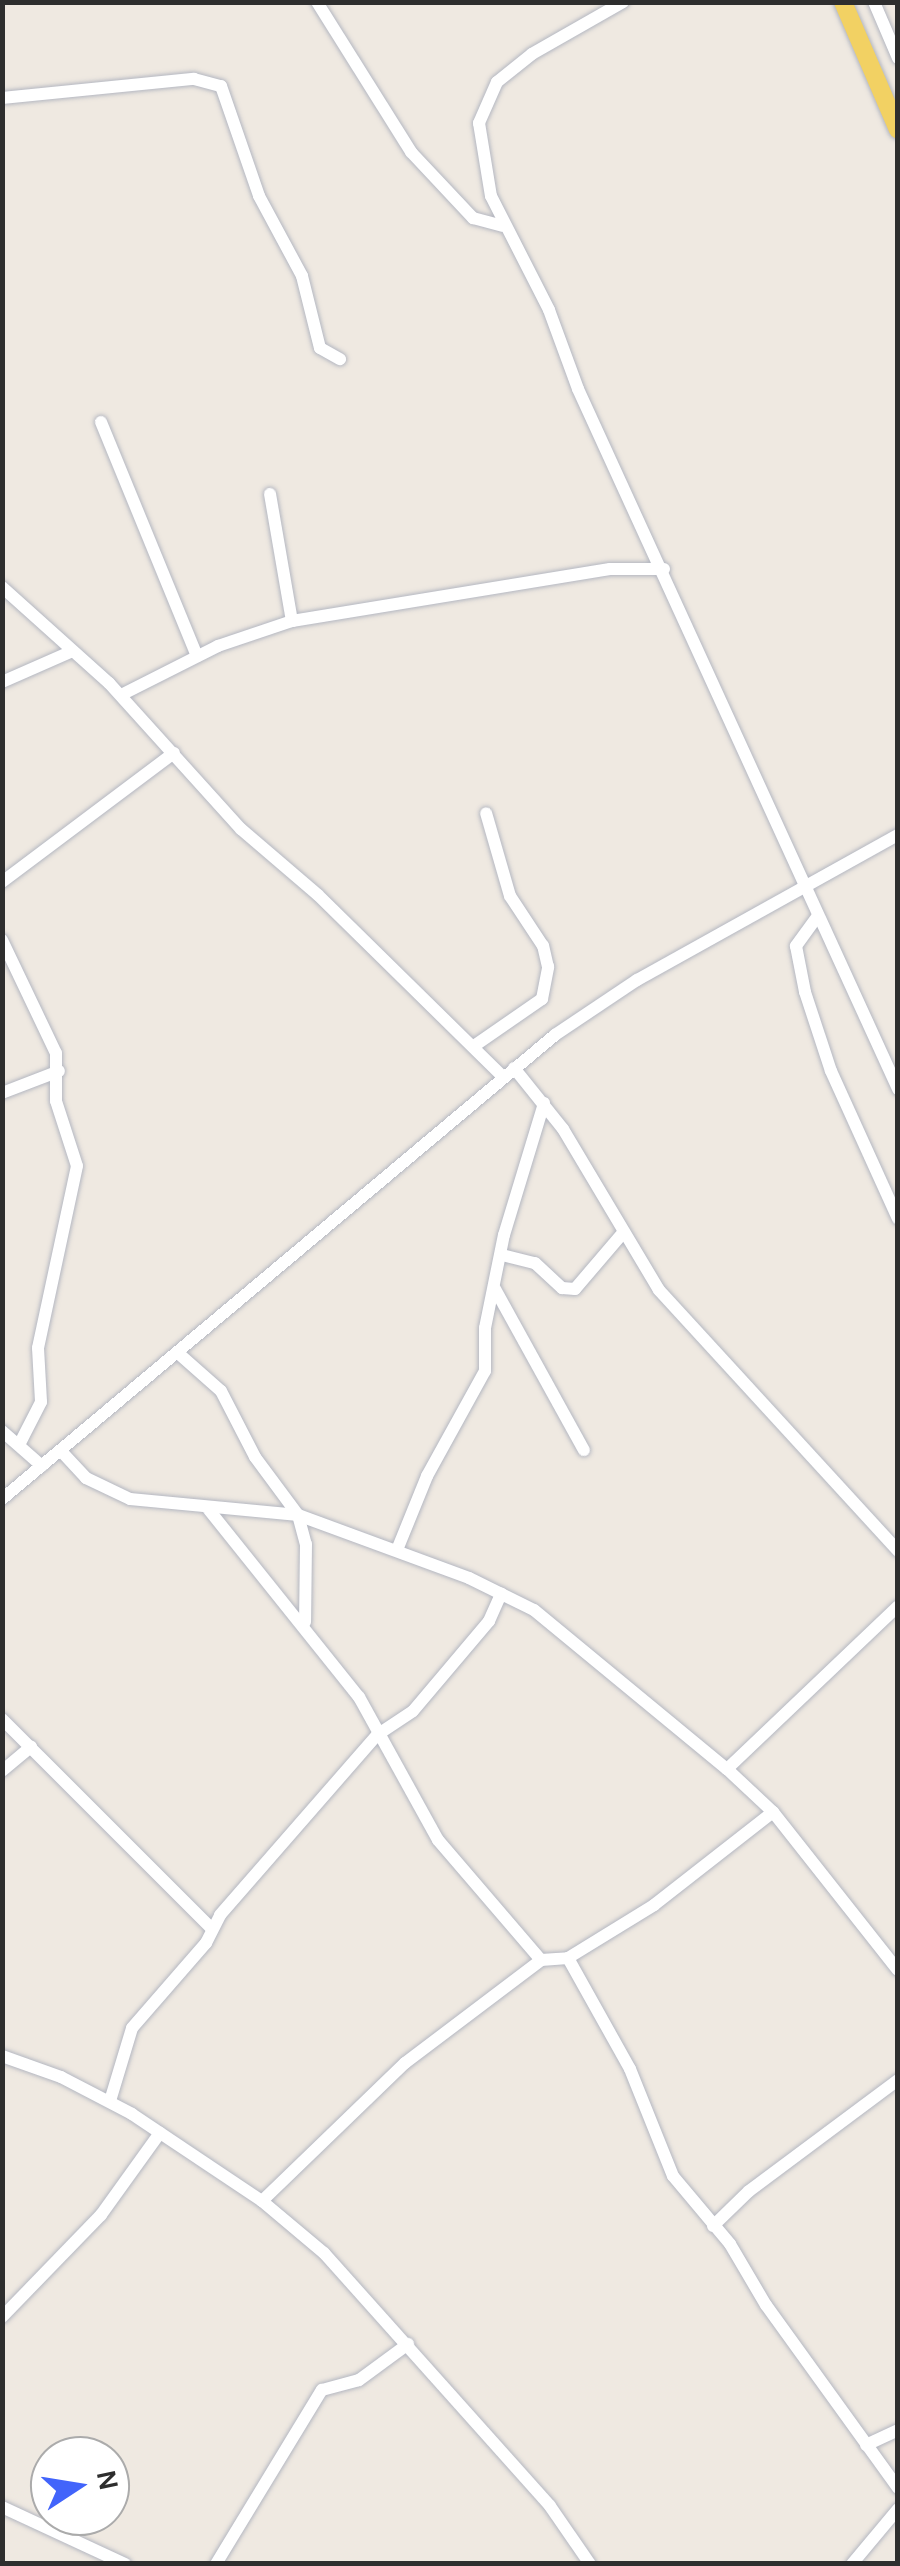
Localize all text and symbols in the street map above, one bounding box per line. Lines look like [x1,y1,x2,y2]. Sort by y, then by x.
north arrow [30,2436,130,2536]
text: N [90,2467,126,2493]

